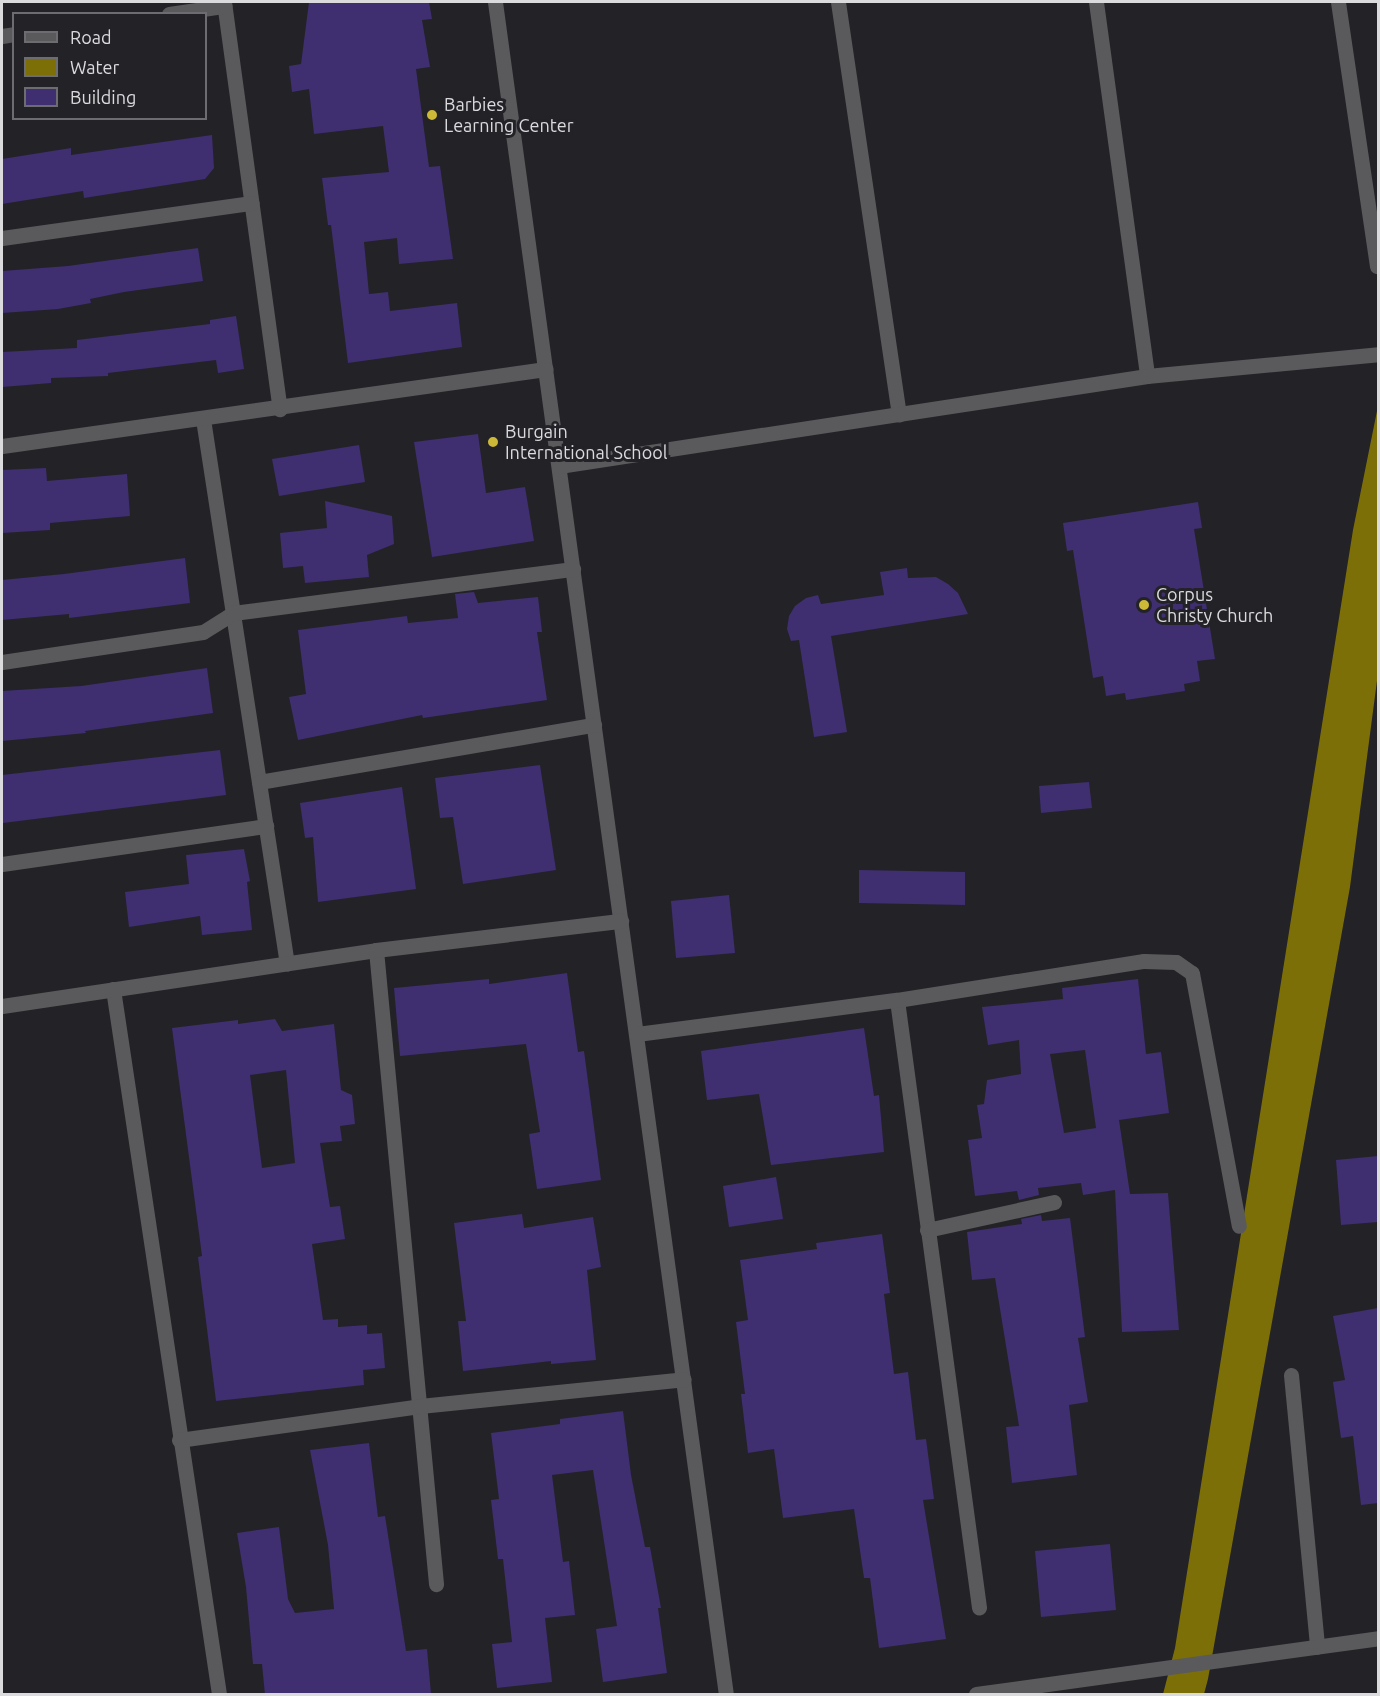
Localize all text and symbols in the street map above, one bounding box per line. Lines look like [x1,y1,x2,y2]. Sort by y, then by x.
legend [12,12,207,120]
text: Road [70,27,112,47]
text: Water [70,57,119,77]
text: Building [70,87,136,107]
place label: Barbies Learning Center [444,94,574,136]
marker: Barbies Learning Center [425,108,439,122]
place label: Burgain International School [505,421,667,464]
marker: Burgain International School [486,435,500,449]
place label: Corpus Christy Church [1156,584,1273,626]
marker: Corpus Christy Church [1137,598,1151,612]

